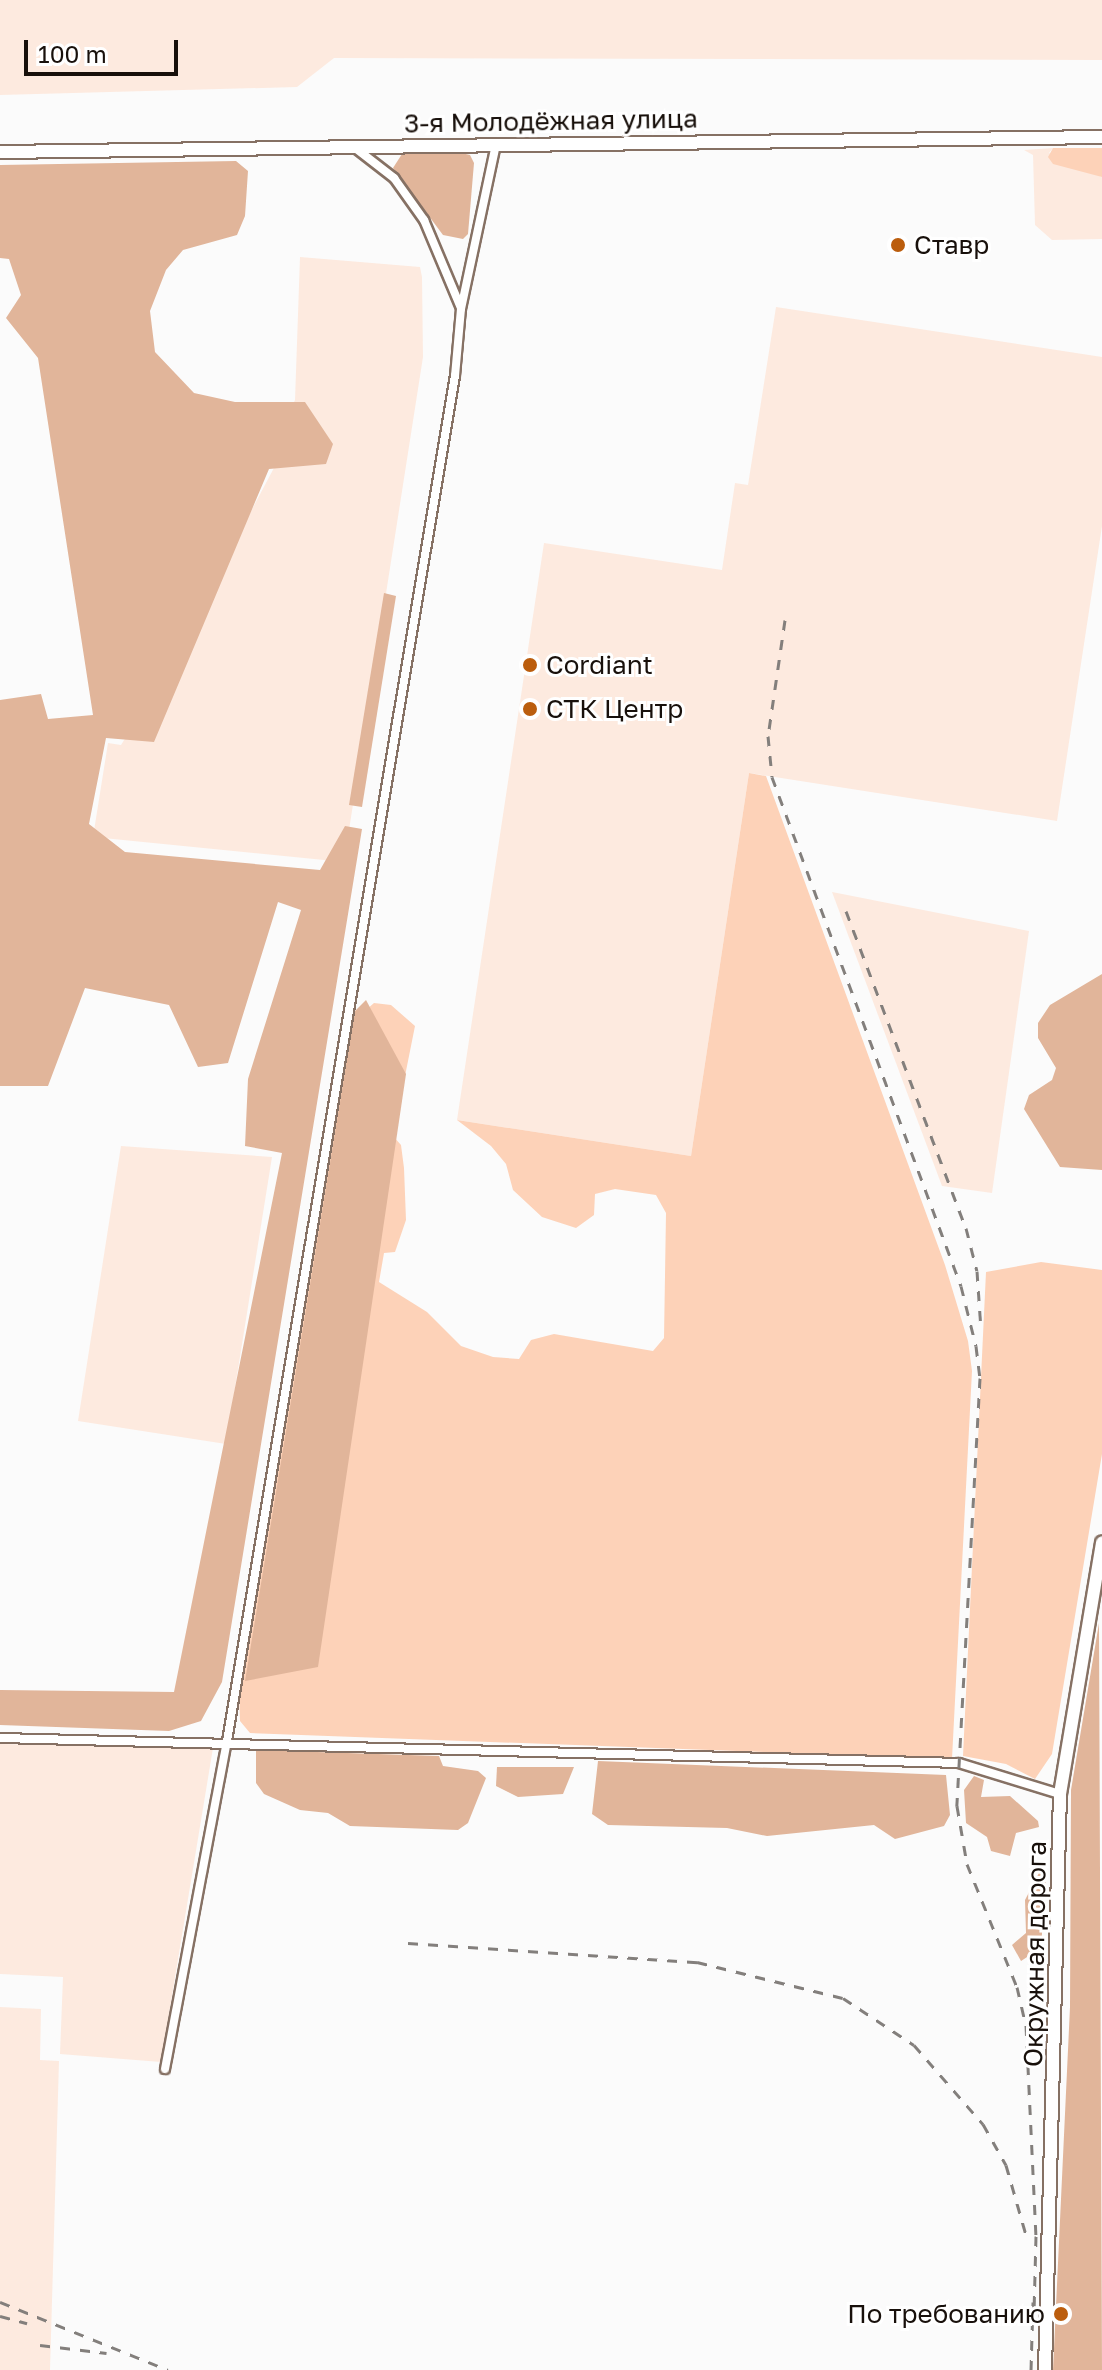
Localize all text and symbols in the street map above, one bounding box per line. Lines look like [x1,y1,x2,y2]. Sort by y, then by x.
scale bar [28,24,182,74]
text: 100 m [38,39,107,68]
street label: 3-я Молодёжная улица [404,103,698,139]
place label: Ставр [914,229,989,261]
marker: Ставр [889,236,907,254]
place label: Cordiant [546,649,653,681]
marker: Cordiant [521,656,539,674]
place label: СТК Центр [546,693,683,725]
marker: СТК Центр [521,700,539,718]
street label: Окружная дорога [1017,1841,1053,2067]
place label: По требованию [847,2298,1045,2330]
marker: По требованию [1052,2305,1070,2323]

